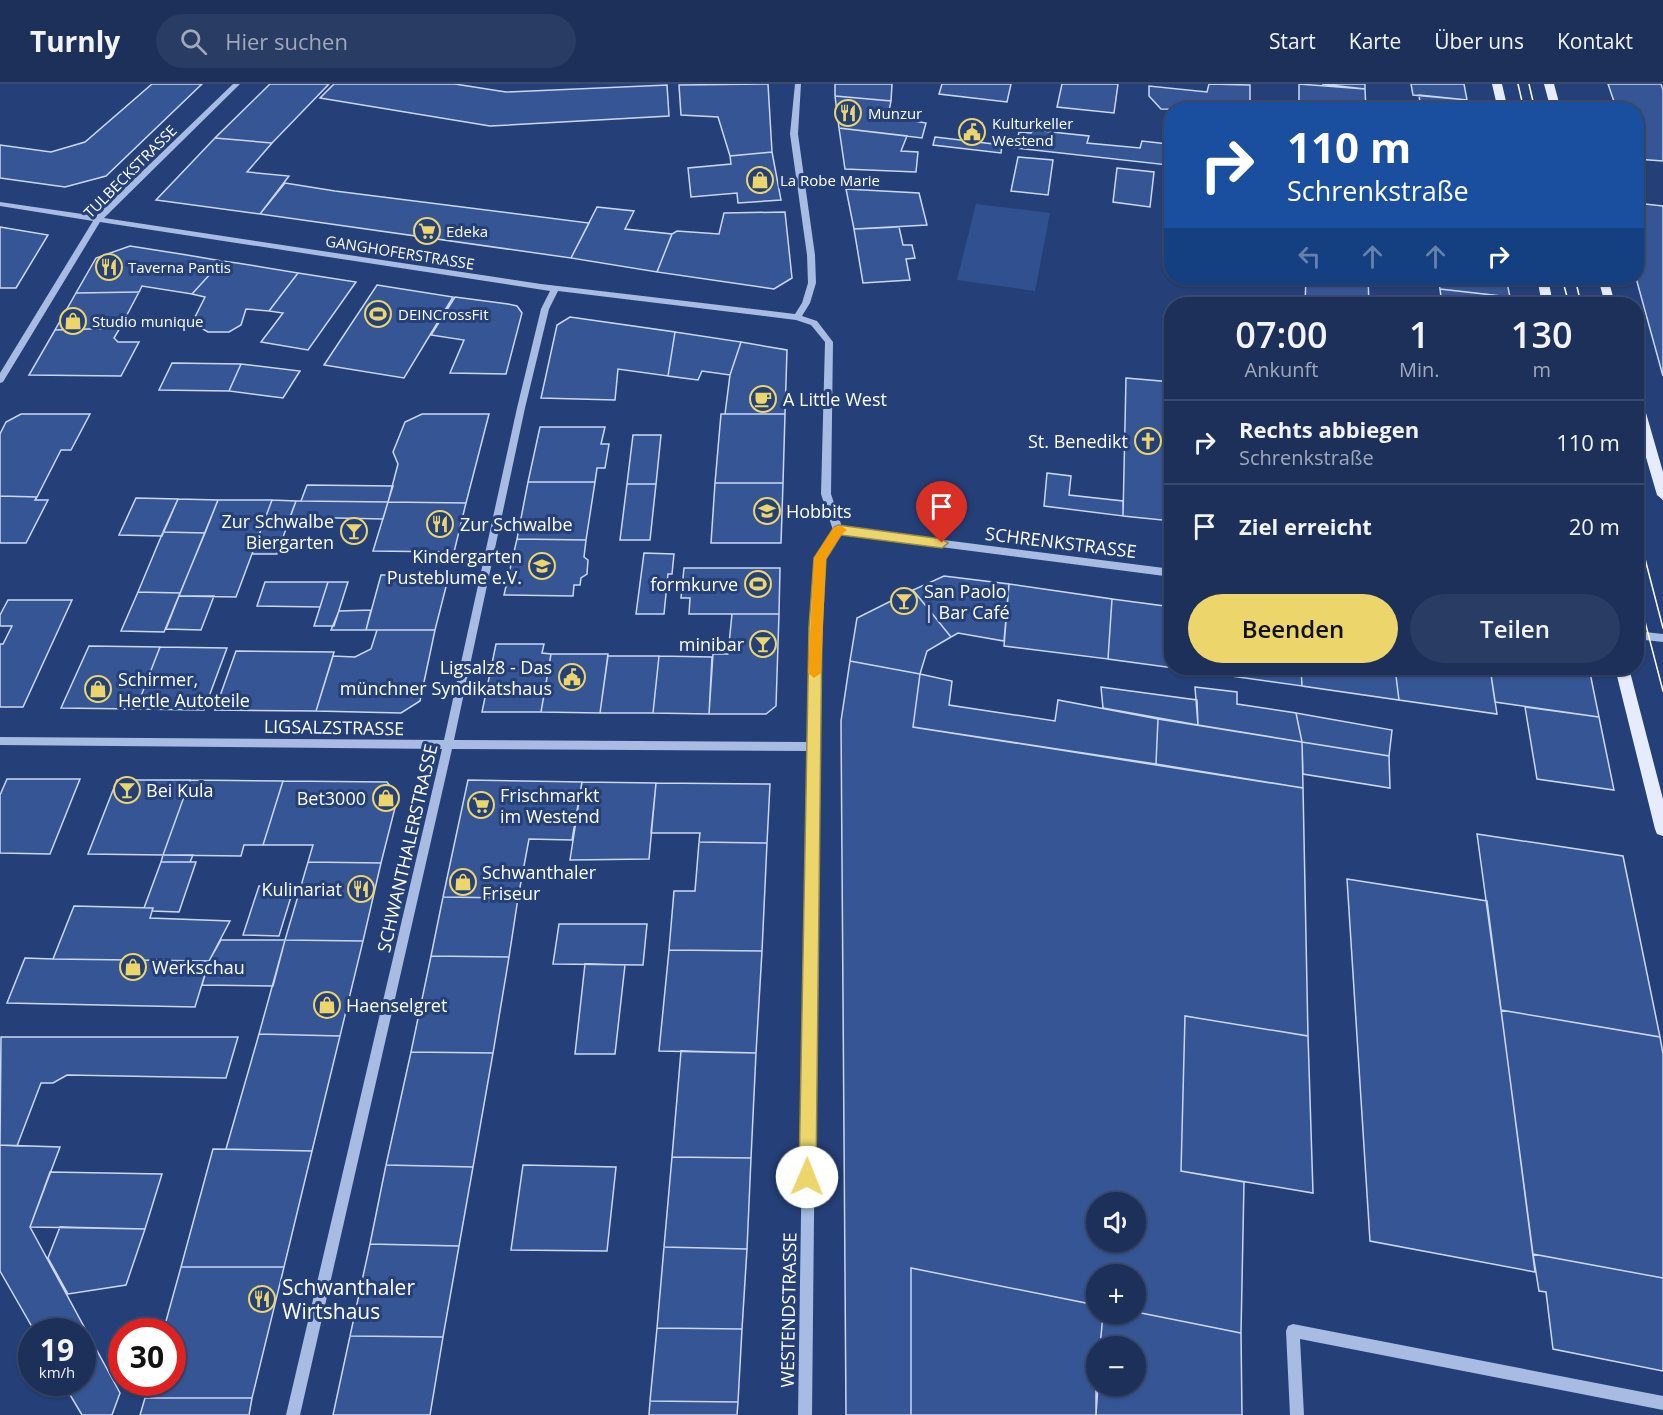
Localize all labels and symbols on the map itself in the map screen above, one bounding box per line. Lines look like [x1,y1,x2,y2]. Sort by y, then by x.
restaurant icon: Munzur [833,98,863,128]
place label: Munzur [868,103,922,123]
place label: Kulturkeller Westend [992,113,1073,150]
public building icon: Kulturkeller Westend [957,117,987,147]
street label: TULBECKSTRASSE [79,120,181,222]
shop icon: La Robe Marie [745,165,775,195]
place label: La Robe Marie [780,170,880,190]
supermarket icon: Edeka [412,216,442,246]
place label: Edeka [446,221,488,241]
street label: GANGHOFERSTRASSE [324,230,476,274]
restaurant icon: Taverna Pantis [94,252,124,282]
place label: Taverna Pantis [128,257,231,277]
sports icon: DEINCrossFit [363,299,393,329]
place label: DEINCrossFit [398,304,488,324]
shop icon: Studio munique [58,306,88,336]
place label: Studio munique [92,311,204,331]
cafe icon: A Little West [748,384,778,414]
place label: A Little West [783,387,887,411]
church icon: St. Benedikt [1133,426,1163,456]
place label: St. Benedikt [1028,429,1128,453]
pin [916,481,967,543]
school or university icon: Hobbits [752,496,782,526]
place label: Hobbits [786,499,852,523]
place label: Zur Schwalbe Biergarten [221,509,334,554]
restaurant icon: Zur Schwalbe [425,509,455,539]
place label: Zur Schwalbe [460,512,573,536]
bar icon: Zur Schwalbe Biergarten [339,516,369,546]
street label: SCHRENKSTRASSE [984,521,1138,563]
place label: Kindergarten Pusteblume e.V. [387,544,522,589]
school or university icon: Kindergarten Pusteblume e.V. [527,551,557,581]
sports icon: formkurve [743,569,773,599]
place label: formkurve [650,572,738,596]
place label: San Paolo | Bar Café [924,579,1010,624]
bar icon: San Paolo | Bar Café [889,586,919,616]
bar icon: minibar [748,629,778,659]
place label: minibar [679,632,745,656]
place label: Ligsalz8 - Das münchner Syndikatshaus [340,655,552,700]
public building icon: Ligsalz8 - Das münchner Syndikatshaus [557,662,587,692]
place label: Schirmer, Hertle Autoteile [118,667,250,712]
shop icon: Schirmer, Hertle Autoteile [83,674,113,704]
street label: LIGSALZSTRASSE [264,714,404,740]
street label: SCHWANTHALERSTRASSE [371,741,443,955]
bar icon: Bei Kula [112,775,142,805]
place label: Bei Kula [146,778,214,802]
shop icon: Bet3000 [371,783,401,813]
place label: Frischmarkt im Westend [500,783,600,828]
place label: Bet3000 [297,786,366,810]
supermarket icon: Frischmarkt im Westend [466,790,496,820]
place label: Schwanthaler Friseur [482,860,597,905]
shop icon: Schwanthaler Friseur [448,867,478,897]
restaurant icon: Kulinariat [346,874,376,904]
place label: Kulinariat [261,877,342,901]
shop icon: Werkschau [118,952,148,982]
place label: Werkschau [152,955,245,979]
shop icon: Haenselgret [312,990,342,1020]
place label: Haenselgret [346,993,447,1017]
position arrow [775,1145,839,1209]
street label: WESTENDSTRASSE [775,1232,801,1388]
place label: Schwanthaler Wirtshaus [282,1273,415,1325]
restaurant icon: Schwanthaler Wirtshaus [247,1284,277,1314]
speed limit sign: 30 [108,1318,186,1396]

